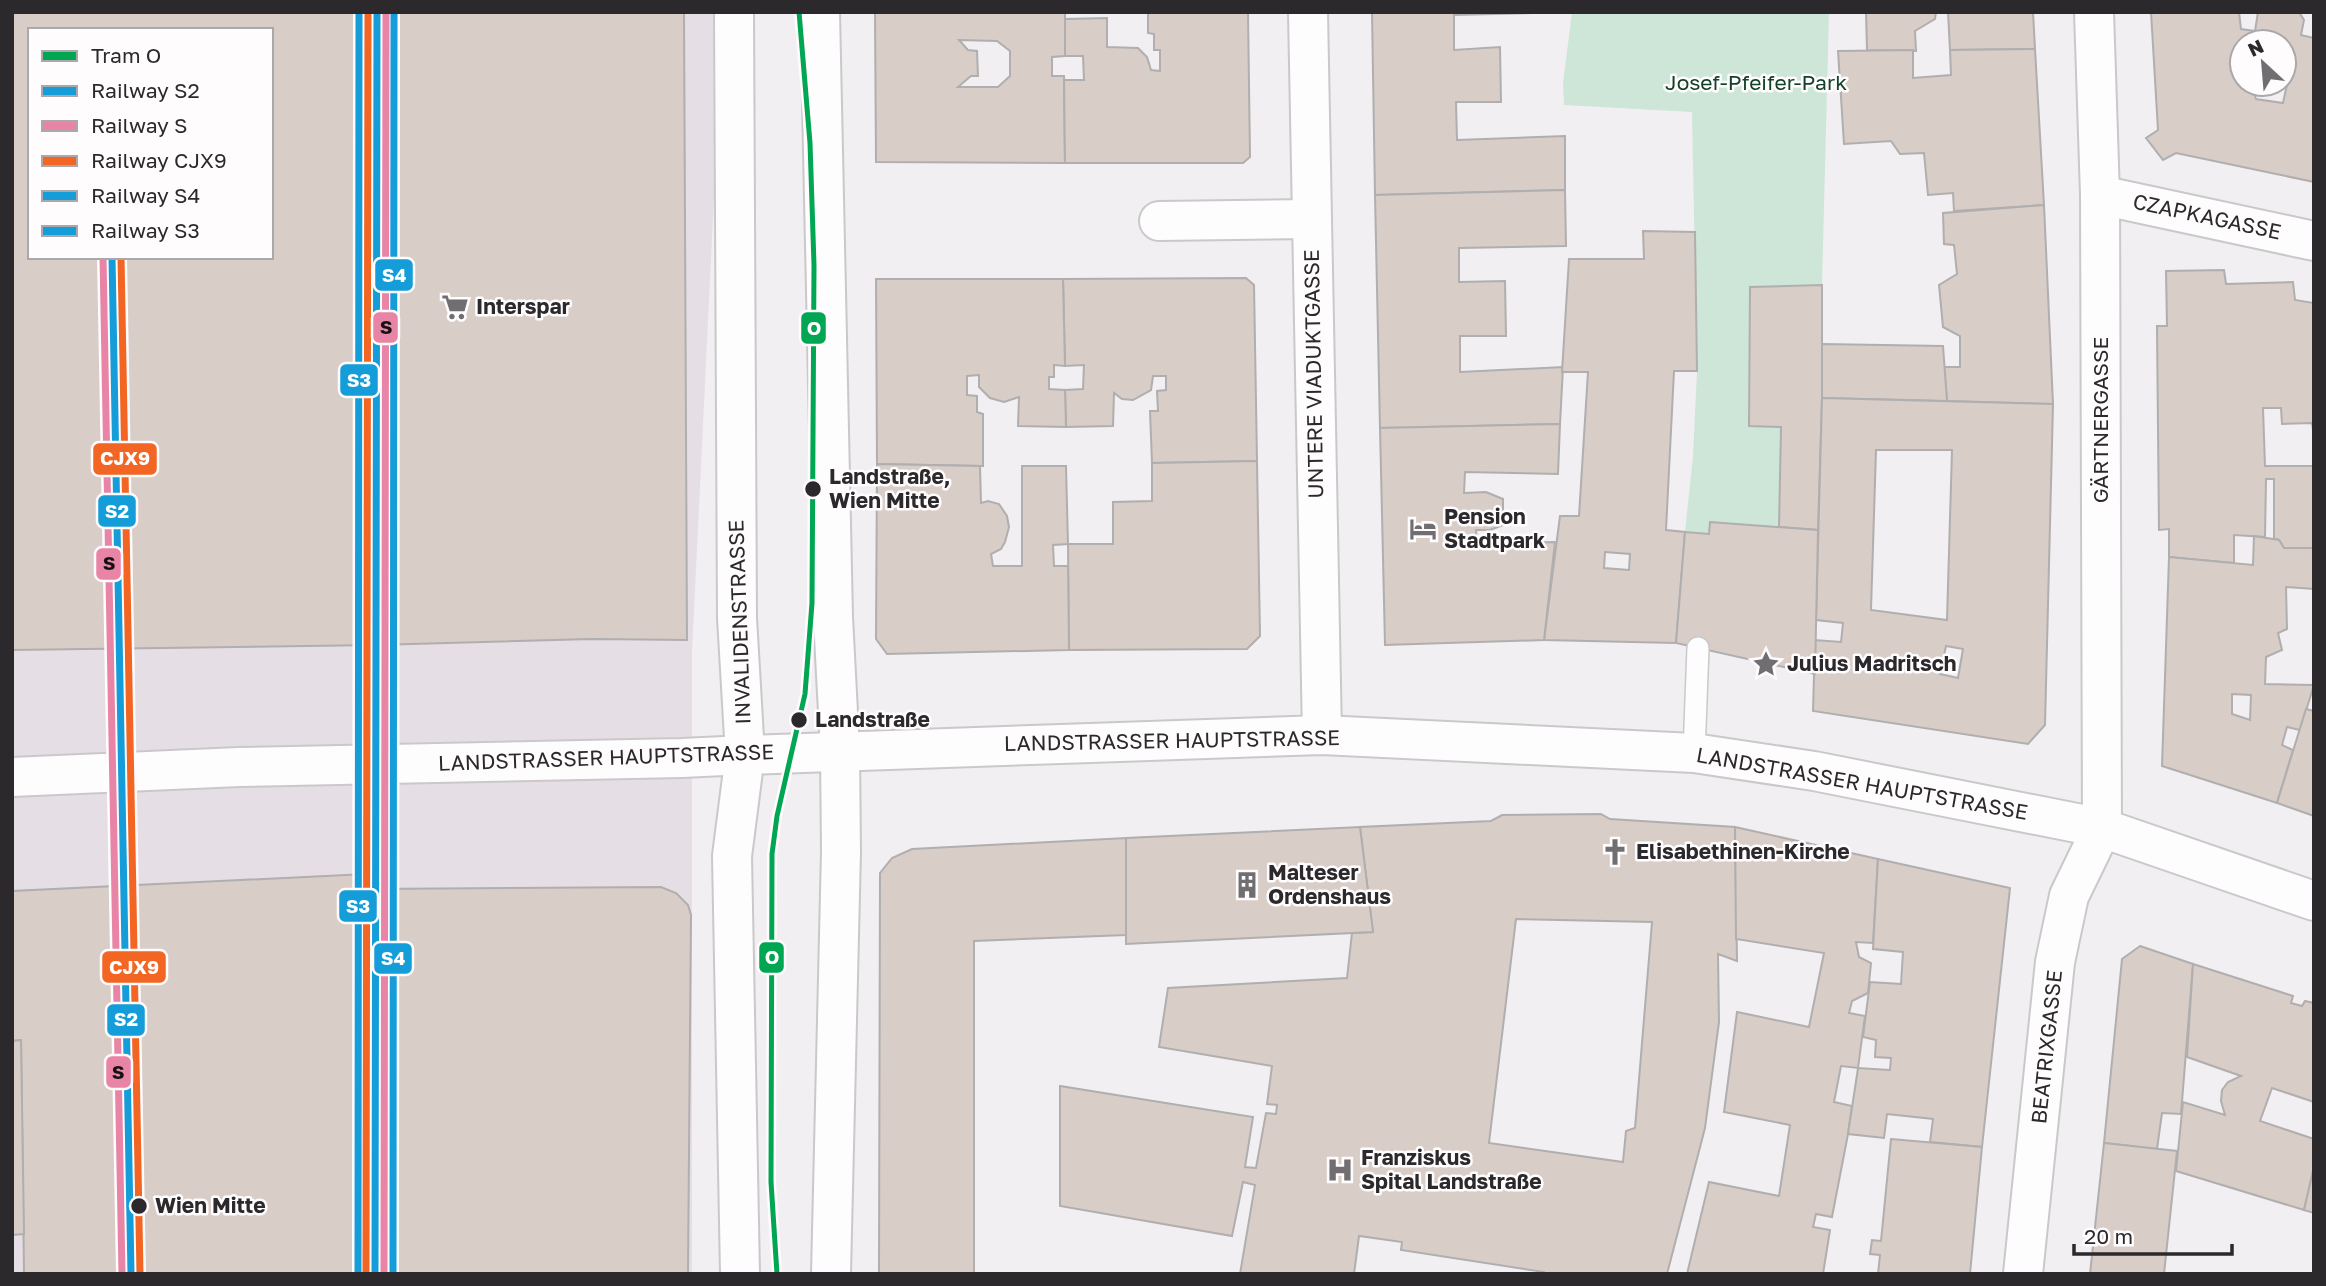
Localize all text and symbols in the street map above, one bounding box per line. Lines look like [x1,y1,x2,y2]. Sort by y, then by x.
legend [28,28,273,259]
north arrow [2228,28,2298,98]
text: N [2244,34,2267,61]
text: Tram O [91,42,161,68]
park label: Josef-Pfeifer-Park [1665,69,1847,95]
text: Railway S2 [91,77,200,103]
text: Railway S [91,112,188,138]
text: Railway CJX9 [91,147,227,173]
text: Railway S4 [91,182,200,208]
street label: CZAPKAGASSE [2131,188,2284,244]
text: Railway S3 [91,217,200,243]
street label: UNTERE VIADUKTGASSE [1298,249,1328,499]
line badge: S4 [374,258,414,292]
text: S4 [382,263,406,286]
supermarket icon: Interspar [440,292,470,322]
place label: Interspar [476,293,570,319]
line badge: S [372,311,399,344]
line badge: O [800,311,827,345]
text: S [380,315,392,338]
text: O [807,316,821,339]
street label: GÄRTNERGASSE [2087,337,2113,503]
line badge: S3 [339,363,379,397]
text: S3 [347,368,371,391]
line badge: CJX9 [92,442,158,476]
text: CJX9 [100,446,150,469]
place label: Landstraße, Wien Mitte [829,463,950,513]
marker: Landstraße, Wien Mitte [803,479,823,499]
line badge: S2 [97,494,137,528]
text: S2 [105,499,129,522]
place label: Pension Stadtpark [1444,503,1545,553]
hotel icon: Pension Stadtpark [1408,514,1438,544]
street label: INVALIDENSTRASSE [722,519,756,725]
line badge: S [95,547,122,581]
text: S [103,551,115,574]
place icon: Julius Madritsch [1751,649,1781,679]
place label: Julius Madritsch [1787,650,1956,676]
place label: Landstraße [815,706,930,732]
marker: Landstraße [789,710,809,730]
street label: LANDSTRASSER HAUPTSTRASSE [1004,724,1340,756]
street label: LANDSTRASSER HAUPTSTRASSE [438,738,774,776]
street label: LANDSTRASSER HAUPTSTRASSE [1694,741,2030,825]
church icon: Elisabethinen-Kirche [1600,837,1630,867]
place label: Elisabethinen-Kirche [1636,838,1850,864]
place label: Malteser Ordenshaus [1268,859,1391,909]
building icon: Malteser Ordenshaus [1232,870,1262,900]
line badge: S3 [338,889,378,923]
text: S3 [346,894,370,917]
line badge: O [758,941,785,974]
line badge: S4 [373,942,413,975]
text: O [765,945,779,968]
text: S4 [381,946,405,969]
line badge: CJX9 [101,950,167,984]
text: CJX9 [109,955,159,978]
street label: BEATRIXGASSE [2025,969,2067,1125]
line badge: S2 [106,1003,146,1037]
text: S2 [114,1007,138,1030]
line badge: S [105,1055,132,1089]
text: S [112,1060,124,1083]
place label: Franziskus Spital Landstraße [1361,1144,1542,1194]
hospital icon: Franziskus Spital Landstraße [1325,1155,1355,1185]
place label: Wien Mitte [155,1192,266,1218]
marker: Wien Mitte [129,1196,149,1216]
scale bar [2074,1212,2232,1256]
text: 20 m [2084,1223,2133,1249]

